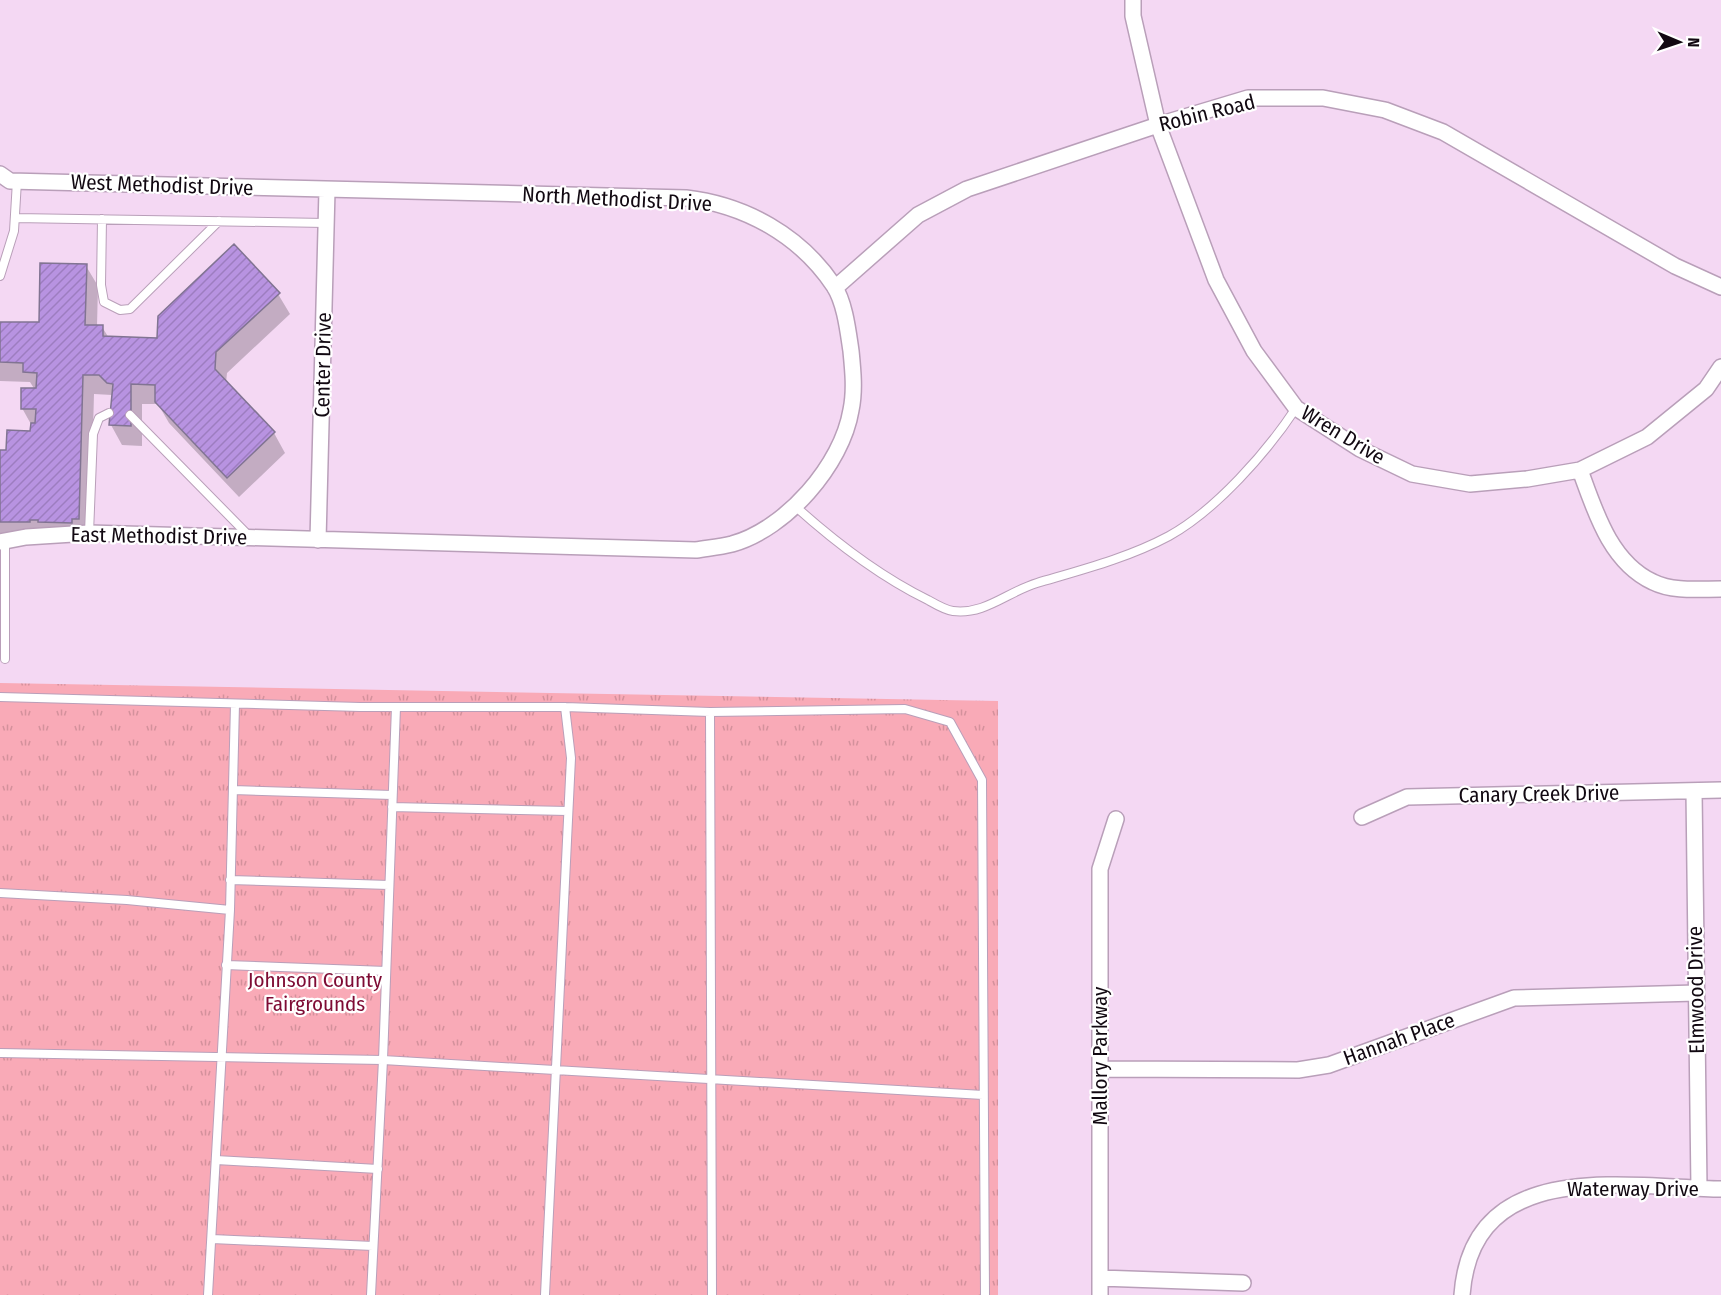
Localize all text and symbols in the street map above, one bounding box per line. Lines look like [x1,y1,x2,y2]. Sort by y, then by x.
north arrow [1649,12,1709,72]
text: N [1684,37,1703,48]
street label: Robin Road [1156,89,1258,137]
street label: West Methodist Drive [70,169,254,201]
street label: North Methodist Drive [521,181,713,217]
street label: Center Drive [309,312,337,418]
street label: Wren Drive [1296,400,1390,470]
street label: East Methodist Drive [70,521,248,551]
street label: Canary Creek Drive [1458,780,1620,808]
street label: Elmwood Drive [1682,926,1710,1054]
park label: Johnson County Fairgrounds [248,967,383,1017]
street label: Mallory Parkway [1087,986,1113,1125]
street label: Hannah Place [1340,1007,1458,1071]
street label: Waterway Drive [1567,1176,1699,1202]

